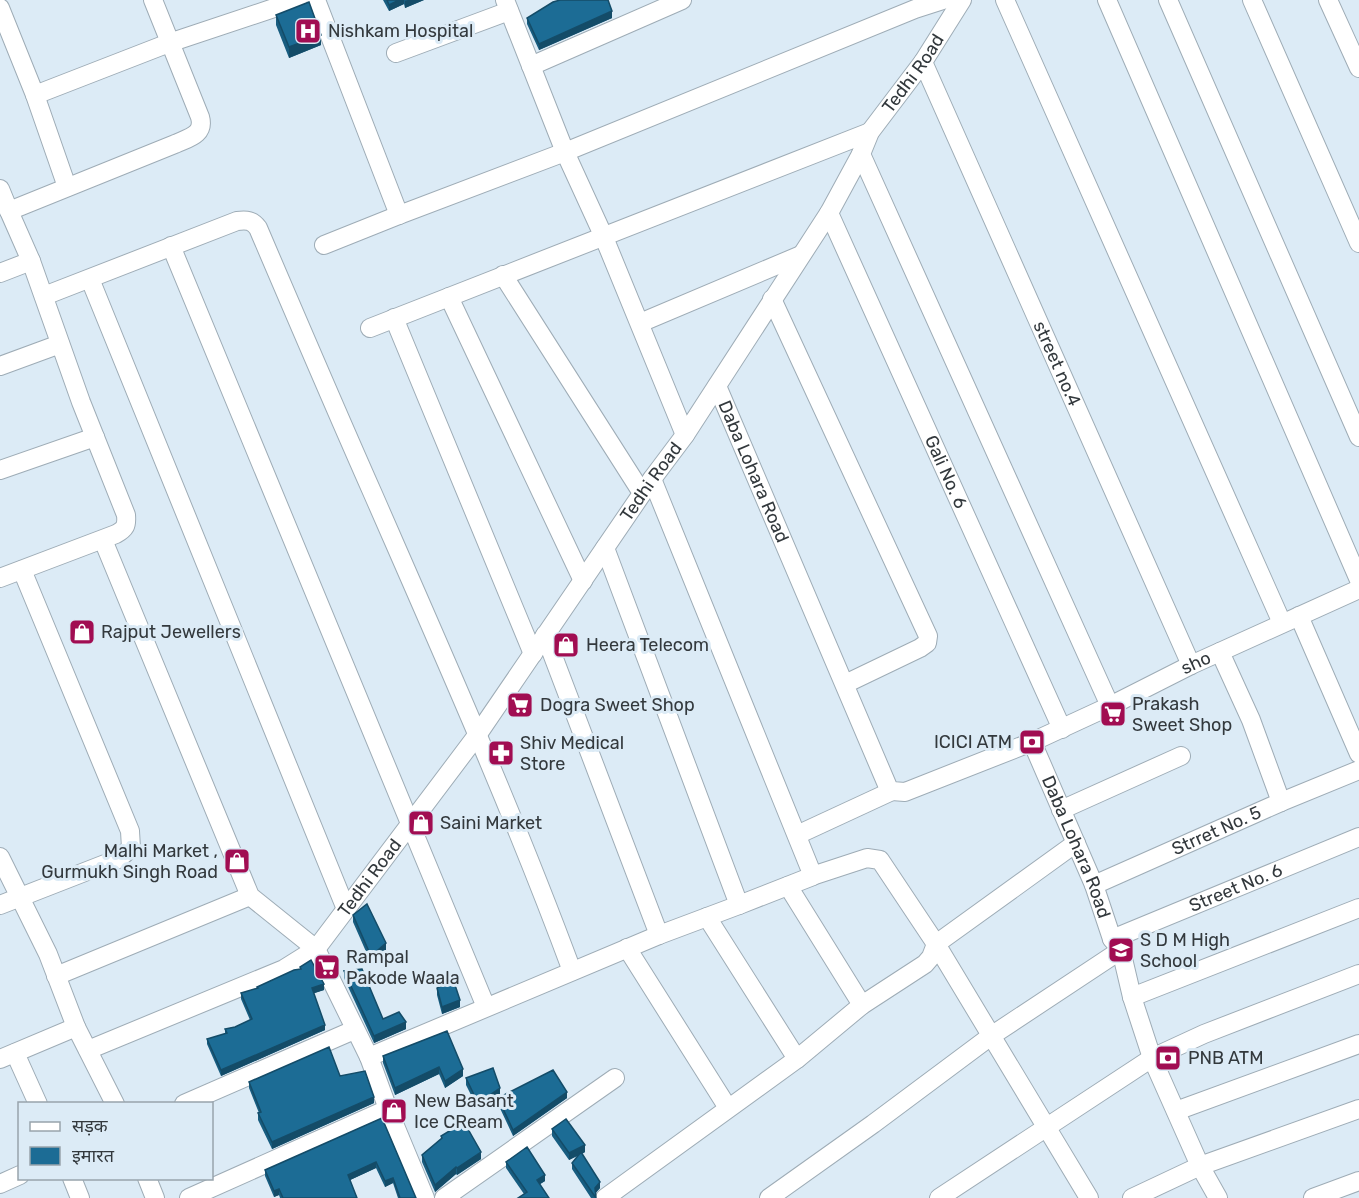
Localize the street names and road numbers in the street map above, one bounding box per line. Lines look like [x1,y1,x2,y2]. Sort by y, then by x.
street label: Tedhi Road [877,30,949,117]
street label: street no.4 [1028,317,1086,410]
street label: Daba Lohara Road [713,397,793,546]
street label: Gali No. 6 [920,432,972,512]
street label: Tedhi Road [615,438,687,525]
street label: sho [1177,647,1214,679]
street label: Daba Lohara Road [1037,772,1115,921]
street label: Strret No. 5 [1168,801,1265,860]
street label: Tedhi Road [333,834,406,921]
street label: Street No. 6 [1186,859,1286,917]

